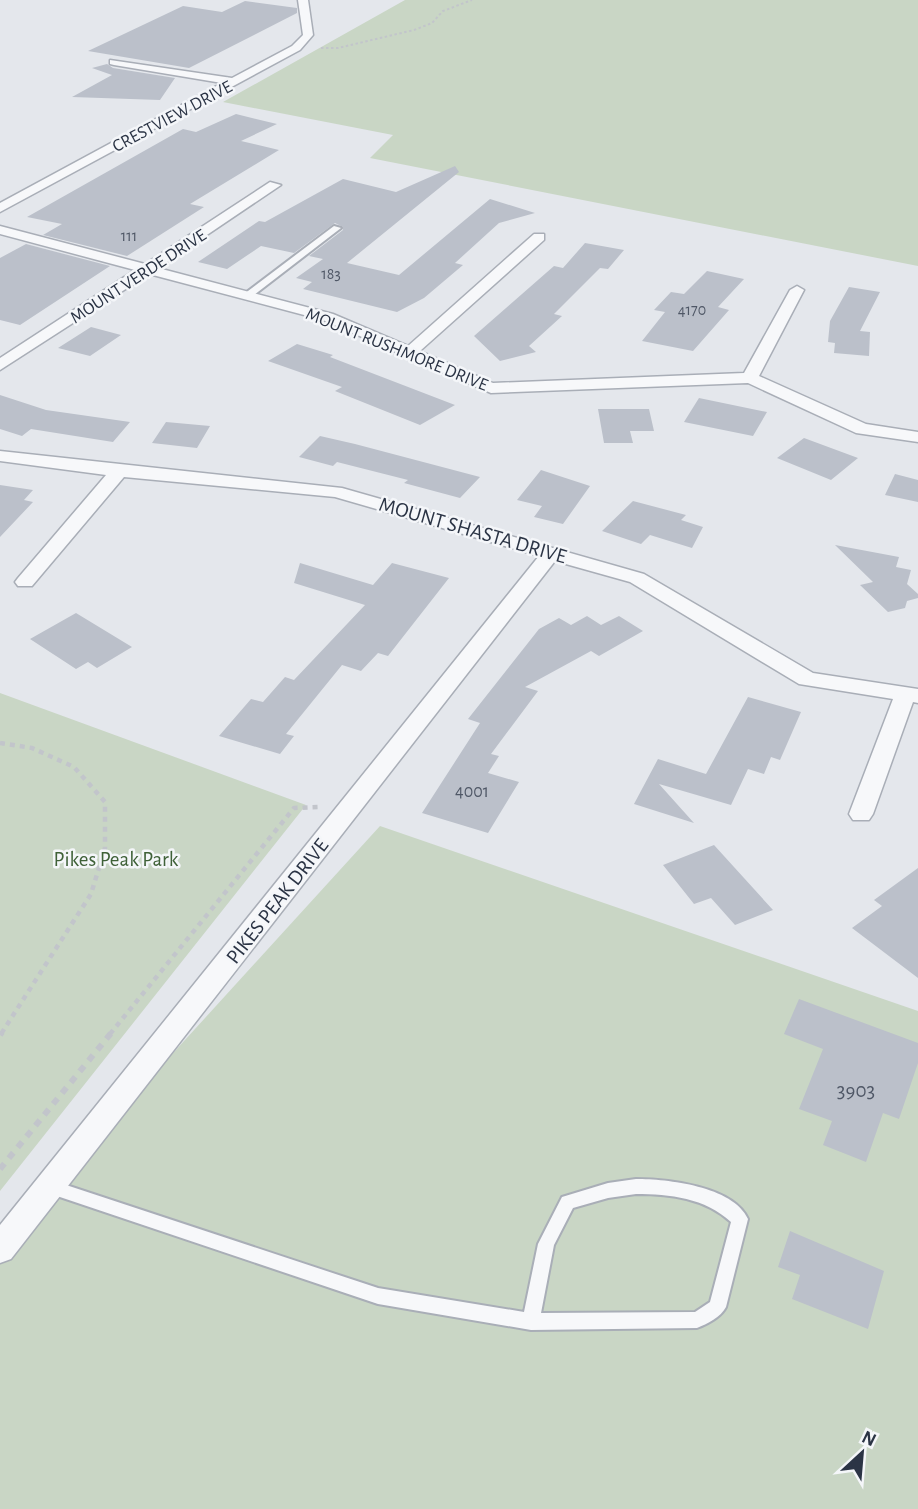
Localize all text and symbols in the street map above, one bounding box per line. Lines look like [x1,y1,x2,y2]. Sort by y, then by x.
street label: CRESTVIEW DRIVE [110,78,236,156]
street label: MOUNT VERDE DRIVE [67,226,210,327]
house number: 111 [121,228,137,244]
house number: 183 [321,266,341,282]
house number: 4170 [678,302,706,318]
street label: MOUNT RUSHMORE DRIVE [303,305,491,395]
street label: MOUNT SHASTA DRIVE [377,494,569,567]
house number: 4001 [455,783,489,801]
street label: PIKES PEAK DRIVE [222,835,332,968]
park label: Pikes Peak Park [54,849,179,870]
house number: 3903 [837,1080,875,1101]
north arrow [827,1418,897,1488]
text: N [859,1428,879,1451]

